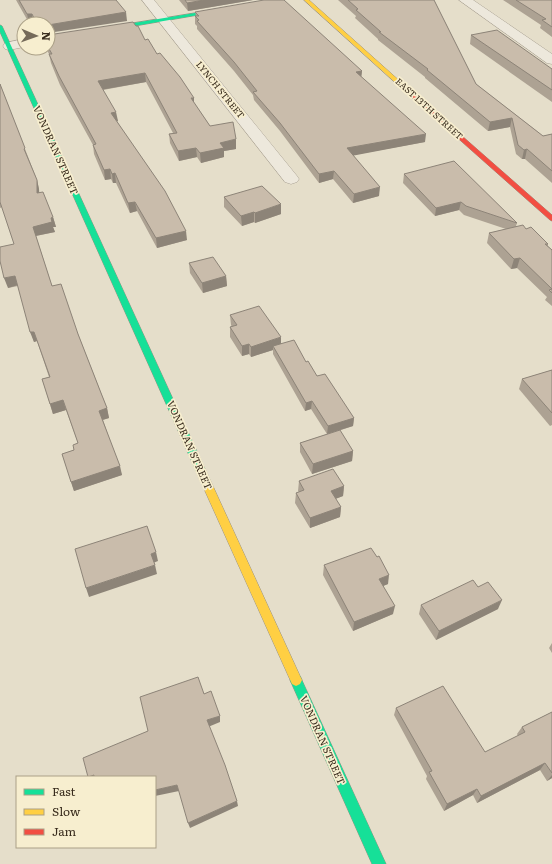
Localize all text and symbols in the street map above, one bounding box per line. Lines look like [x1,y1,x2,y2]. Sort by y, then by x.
north arrow [16,16,56,56]
text: N [39,31,55,41]
street label: LYNCH STREET [193,58,249,121]
street label: EAST 13TH STREET [393,74,467,143]
street label: VONDRAN STREET [30,103,83,197]
street label: VONDRAN STREET [164,398,217,492]
street label: VONDRAN STREET [297,693,350,787]
legend [16,776,156,848]
text: Fast [52,782,76,800]
text: Slow [52,802,81,820]
text: Jam [52,822,77,840]

